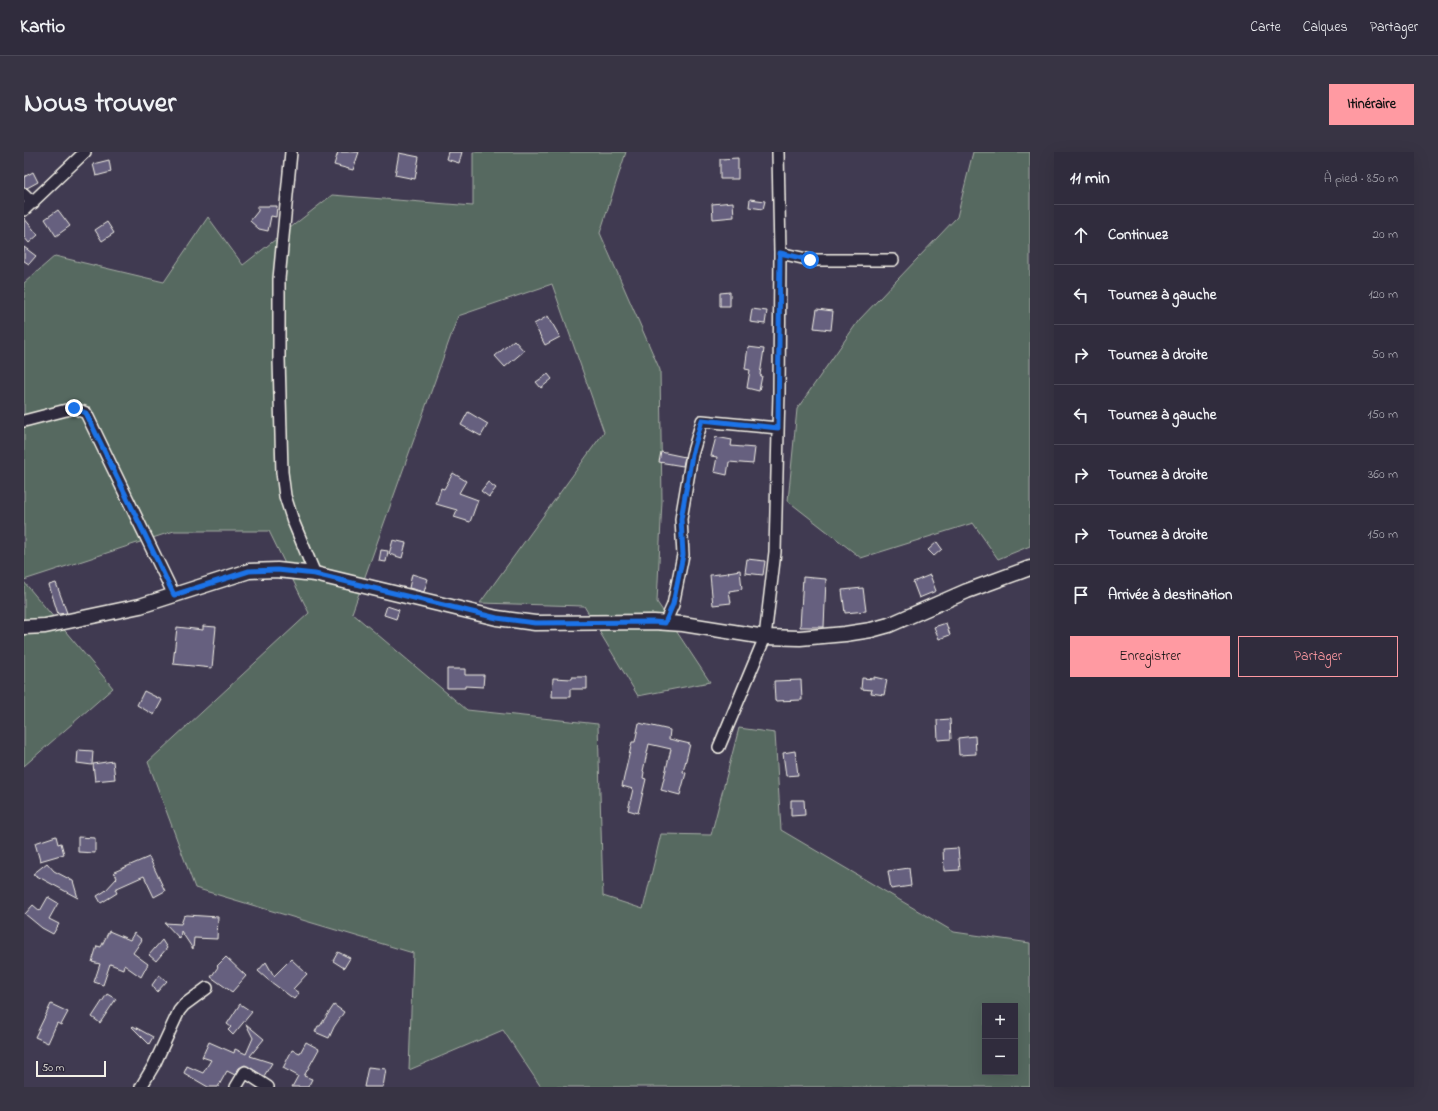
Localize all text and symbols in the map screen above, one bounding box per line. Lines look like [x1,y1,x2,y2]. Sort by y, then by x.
text: Kartio [20,14,65,41]
text: Carte [1250,17,1281,38]
text: Calques [1303,17,1348,38]
text: Partager [1370,17,1418,38]
text: Nous trouver [24,84,176,125]
button: Itinéraire [1329,84,1414,125]
text: 11 min [1070,166,1110,191]
text: À pied · 850 m [1324,169,1398,188]
icon: ahead [1070,224,1092,246]
text: Continuez [1108,224,1168,246]
text: 20 m [1373,225,1398,244]
route start [801,251,819,269]
icon: left [1070,284,1092,306]
text: Tournez à gauche [1108,284,1216,306]
text: 120 m [1368,285,1398,304]
icon: right [1070,344,1092,366]
text: Tournez à droite [1108,344,1208,366]
text: 50 m [1372,345,1398,364]
route end [65,399,83,417]
icon: left [1070,404,1092,426]
text: Tournez à gauche [1108,404,1216,426]
text: 150 m [1367,405,1398,424]
icon: right [1070,464,1092,486]
text: Tournez à droite [1108,464,1208,486]
text: 360 m [1368,465,1398,484]
icon: right [1070,524,1092,546]
text: Tournez à droite [1108,524,1208,546]
text: 150 m [1367,525,1398,544]
icon: arrive [1070,584,1092,606]
text: Arrivée à destination [1108,584,1233,606]
button: Enregistrer [1070,636,1230,677]
button: Partager [1238,636,1398,677]
map controls [982,1003,1018,1075]
button: + [982,1003,1018,1039]
button: − [982,1039,1018,1075]
scale bar [36,1059,106,1078]
text: 50 m [42,1060,64,1076]

